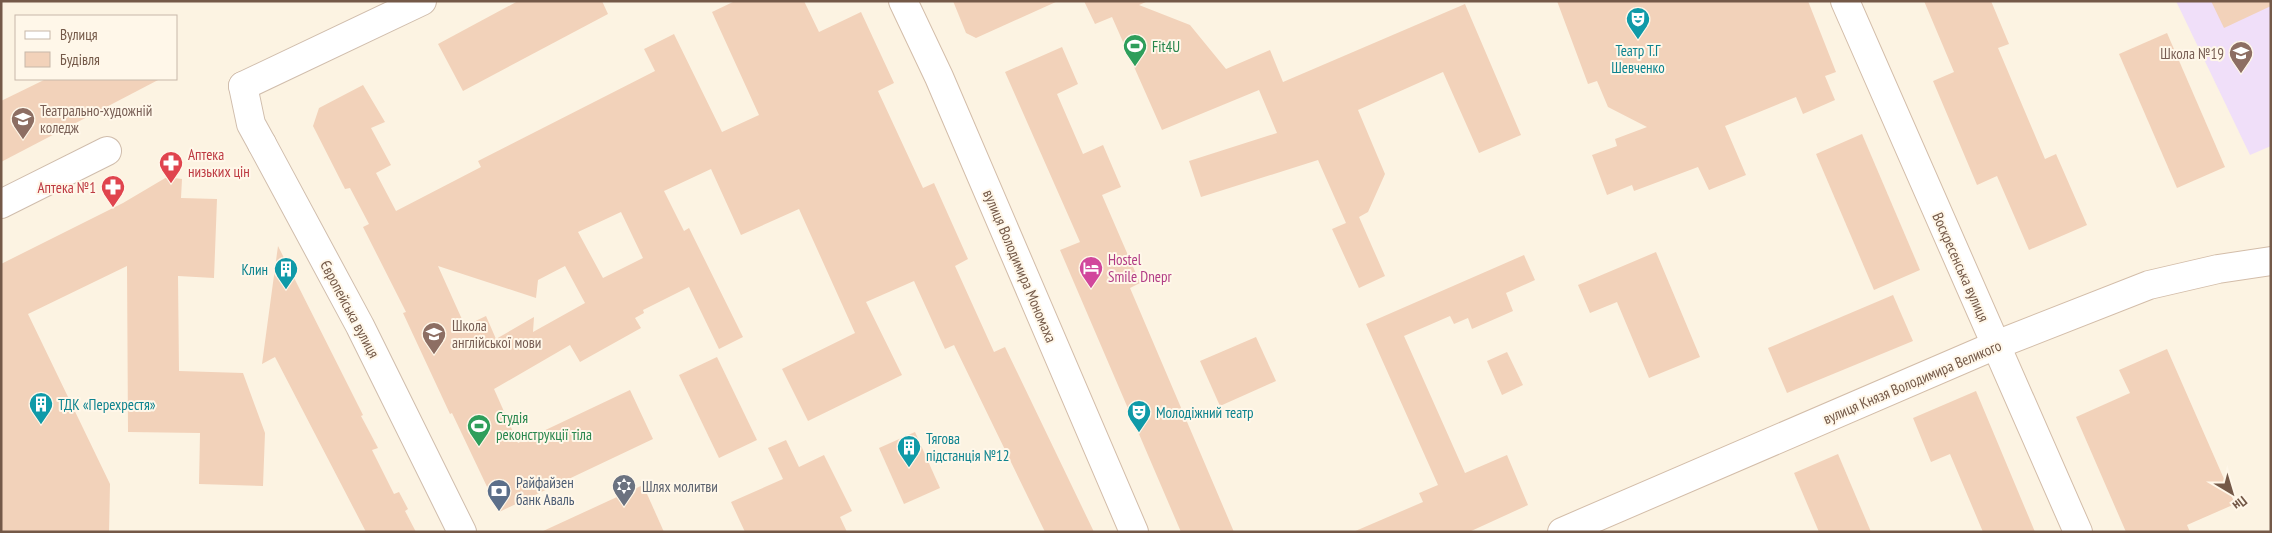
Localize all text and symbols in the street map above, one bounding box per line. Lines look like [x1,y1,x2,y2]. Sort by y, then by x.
theatre icon: Театр Т.Г Шевченко [1625,6,1651,40]
legend [15,15,178,80]
text: Вулиця [60,25,98,44]
sports icon: Fit4U [1122,33,1148,67]
place label: Fit4U [1152,37,1180,56]
school or university icon: Школа №19 [2228,40,2254,74]
place label: Театр Т.Г Шевченко [1611,41,1665,77]
place label: Школа №19 [2160,44,2224,63]
text: Будівля [60,50,100,69]
place label: Театрально-художній коледж [40,101,152,137]
school or university icon: Театрально-художній коледж [10,106,36,140]
place label: Аптека низьких цін [188,145,250,181]
pharmacy icon: Аптека низьких цін [158,150,184,184]
pharmacy icon: Аптека №1 [100,174,126,208]
place label: Аптека №1 [38,178,96,197]
street label: вулиця Володимира Мономаха [979,187,1061,345]
street label: Воскресенська вулиця [1928,209,1994,325]
place label: Hostel Smile Dnepr [1108,250,1172,286]
hotel icon: Hostel Smile Dnepr [1078,255,1104,289]
building icon: Клин [273,256,299,290]
street label: Європейська вулиця [316,257,384,361]
place label: Клин [242,260,268,279]
place label: Школа англійської мови [452,316,541,352]
school or university icon: Школа англійської мови [421,321,447,355]
street label: вулиця Князя Володимира Великого [1820,336,2004,428]
building icon: ТДК «Перехрестя» [28,391,54,425]
place label: ТДК «Перехрестя» [58,395,156,414]
theatre icon: Молодіжний театр [1126,399,1152,433]
place label: Молодіжний театр [1156,403,1254,422]
place label: Студія реконструкції тіла [496,408,592,444]
sports icon: Студія реконструкції тіла [466,413,492,447]
place label: Тягова пiдстанцiя №12 [926,429,1010,465]
building icon: Тягова пiдстанцiя №12 [896,434,922,468]
north arrow [2207,468,2257,518]
place label: Райфайзен банк Аваль [516,473,575,509]
synagogue icon: Шлях молитви [611,473,637,507]
place label: Шлях молитви [642,477,718,496]
bank icon: Райфайзен банк Аваль [486,478,512,512]
text: Пн [2229,492,2251,515]

